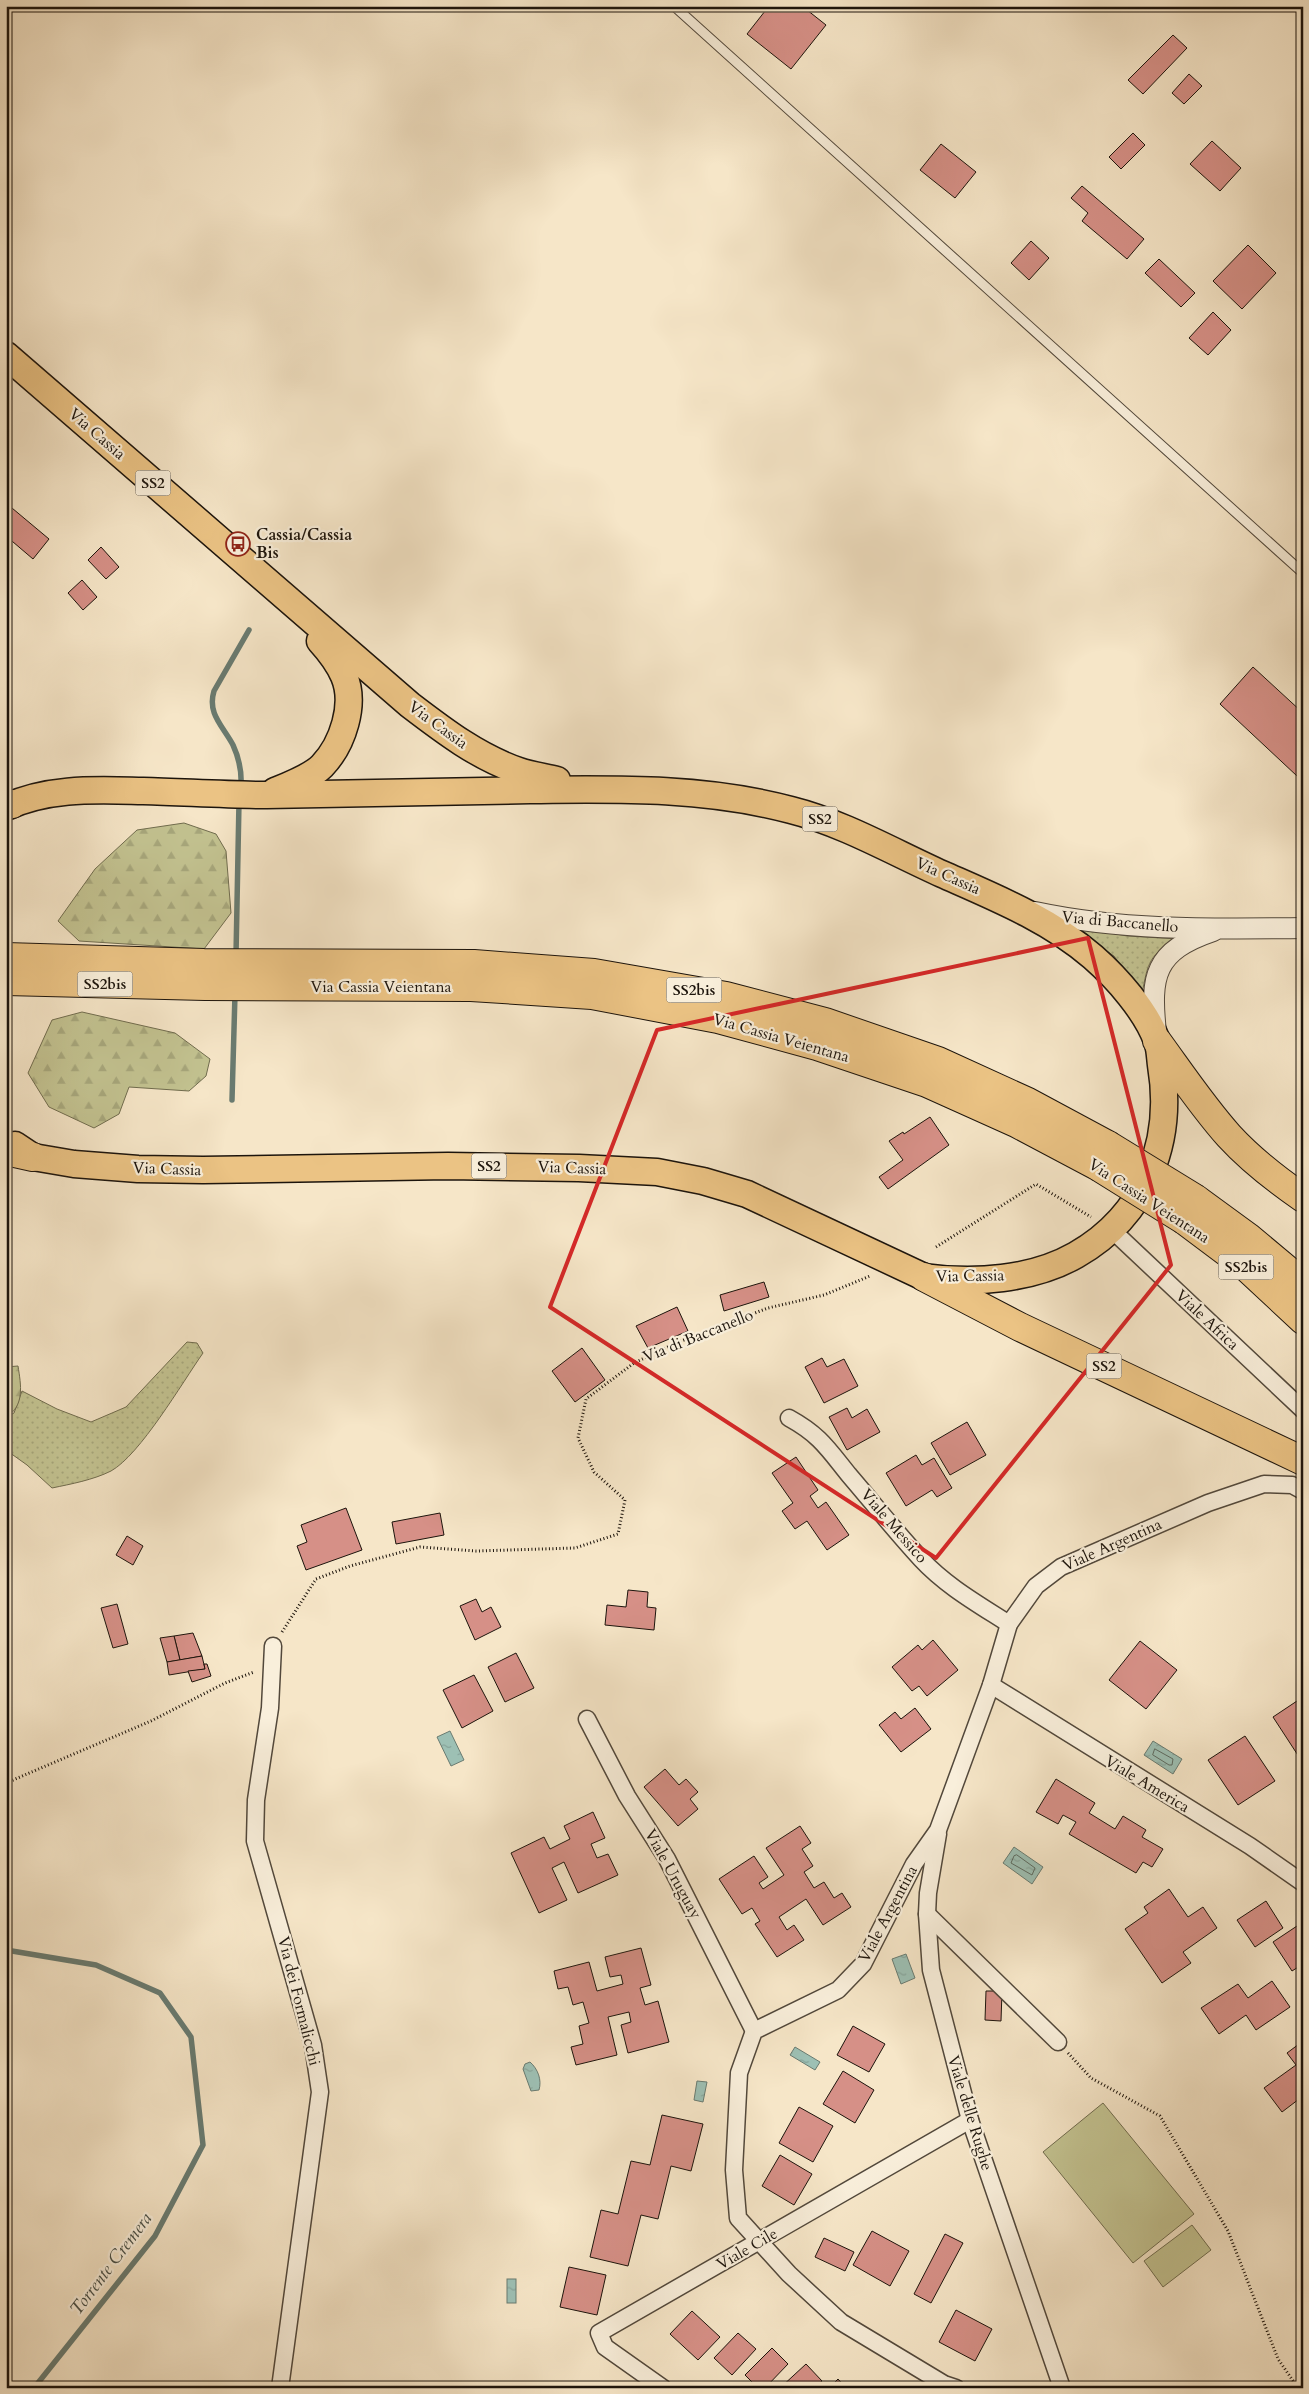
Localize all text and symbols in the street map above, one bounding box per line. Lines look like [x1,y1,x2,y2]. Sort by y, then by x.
street label: Via Cassia [64,403,130,465]
road number: SS2 [136,470,170,496]
place label: Cassia/Cassia Bis [256,524,352,564]
bus stop icon: Cassia/Cassia Bis [225,531,251,557]
street label: Via Cassia [404,696,472,754]
road number: SS2 [802,806,838,832]
street label: Via Cassia [912,852,984,900]
street label: Via di Baccanello [1061,906,1180,938]
road number: SS2bis [78,972,132,996]
street label: Via Cassia Veientana [311,976,452,998]
road number: SS2bis [666,978,722,1002]
street label: Via Cassia Veientana [710,1008,852,1068]
street label: Via Cassia Veientana [1084,1153,1214,1249]
road number: SS2 [472,1154,506,1178]
street label: Via Cassia [537,1156,607,1180]
street label: Via Cassia [132,1157,202,1181]
road number: SS2bis [1218,1254,1274,1280]
street label: Via Cassia [935,1264,1005,1288]
street label: Viale Africa [1170,1285,1244,1355]
street label: Via di Baccanello [640,1304,757,1368]
road number: SS2 [1086,1354,1122,1378]
street label: Viale Messico [855,1484,933,1568]
street label: Viale Argentina [1059,1513,1165,1577]
street label: Viale America [1100,1750,1194,1818]
street label: Viale Uruguay [639,1825,707,1923]
street label: Viale Argentina [853,1862,923,1966]
street label: Via dei Formalicchi [272,1934,326,2068]
street label: Viale delle Rughe [942,2053,998,2173]
water label: Torrente Cremera [64,2208,158,2320]
street label: Viale Cile [713,2223,781,2275]

